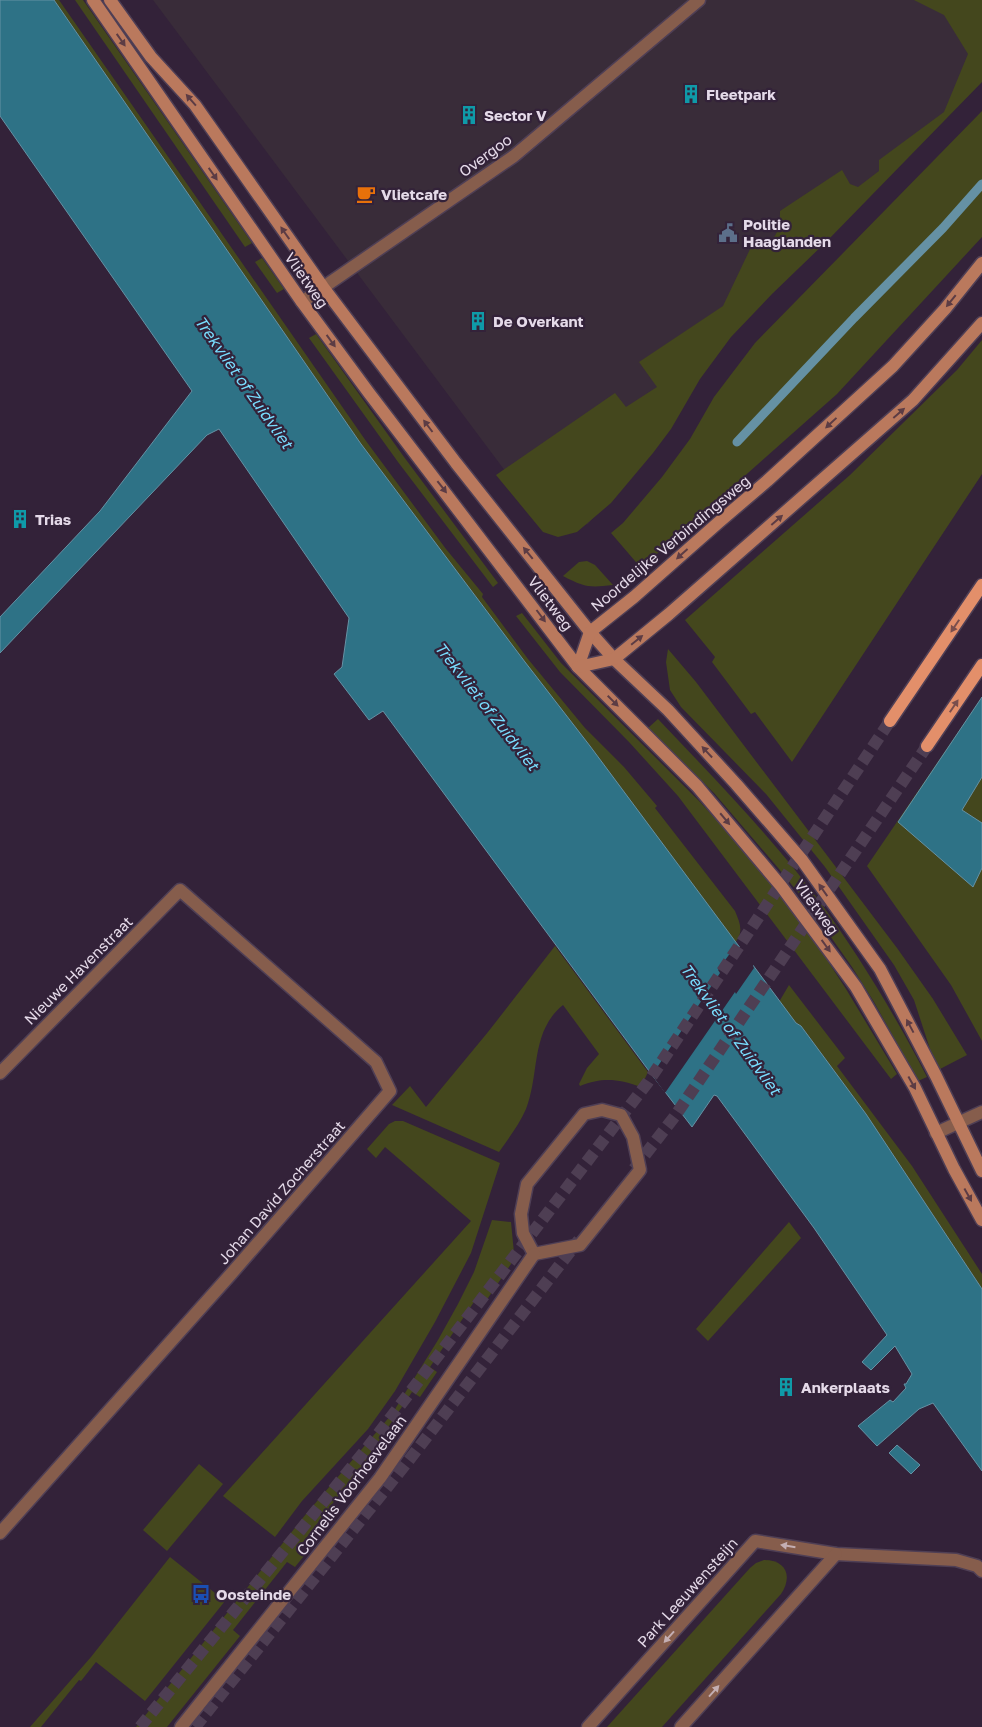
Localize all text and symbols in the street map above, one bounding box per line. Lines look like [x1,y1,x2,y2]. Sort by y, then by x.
one-way arrow [116,33,126,47]
building icon: Fleetpark [680,83,702,105]
place label: Fleetpark [706,85,776,103]
one-way arrow [185,94,196,107]
building icon: Sector V [458,104,480,126]
place label: Sector V [484,106,547,124]
street label: Overgoo [455,130,515,180]
one-way arrow [208,167,218,180]
cafe icon: Vlietcafe [355,183,377,205]
place label: Vlietcafe [381,185,447,203]
place label: Politie Haaglanden [743,215,831,250]
public building icon: Politie Haaglanden [717,222,739,244]
one-way arrow [280,226,290,239]
street label: Vlietweg [281,249,333,311]
one-way arrow [946,294,957,307]
building icon: De Overkant [467,310,489,332]
water label: Trekvliet of Zuidvliet [191,312,298,454]
place label: De Overkant [493,312,584,330]
one-way arrow [325,334,336,347]
one-way arrow [892,407,904,419]
one-way arrow [826,417,838,429]
one-way arrow [422,420,433,433]
street label: Noordelijke Verbindingsweg [587,471,753,615]
one-way arrow [436,480,447,493]
building icon: Trias [9,508,31,530]
place label: Trias [35,510,71,528]
one-way arrow [770,514,782,526]
one-way arrow [523,547,534,560]
one-way arrow [677,548,689,560]
street label: Vlietweg [525,572,577,634]
one-way arrow [536,609,546,623]
one-way arrow [950,619,960,633]
one-way arrow [630,635,643,646]
water label: Trekvliet of Zuidvliet [431,638,544,775]
one-way arrow [607,695,619,707]
one-way arrow [950,699,959,713]
one-way arrow [701,747,713,759]
one-way arrow [719,812,731,824]
street label: Vlietweg [791,876,843,938]
one-way arrow [818,883,828,896]
street label: Nieuwe Havenstraat [20,912,136,1028]
one-way arrow [820,939,831,952]
water label: Trekvliet of Zuidvliet [677,959,786,1100]
one-way arrow [906,1019,914,1034]
one-way arrow [908,1076,916,1091]
street label: Johan David Zocherstraat [214,1117,348,1267]
one-way arrow [963,1188,972,1202]
building icon: Ankerplaats [775,1376,797,1398]
place label: Ankerplaats [801,1378,890,1396]
street label: Cornelis Voorhoevelaan [292,1411,410,1559]
street label: Park Leeuwensteijn [633,1534,741,1650]
one-way arrow [780,1542,796,1550]
bus stop icon: Oosteinde [190,1583,212,1605]
place label: Oosteinde [216,1585,291,1603]
one-way arrow [663,1631,675,1643]
one-way arrow [708,1685,720,1697]

